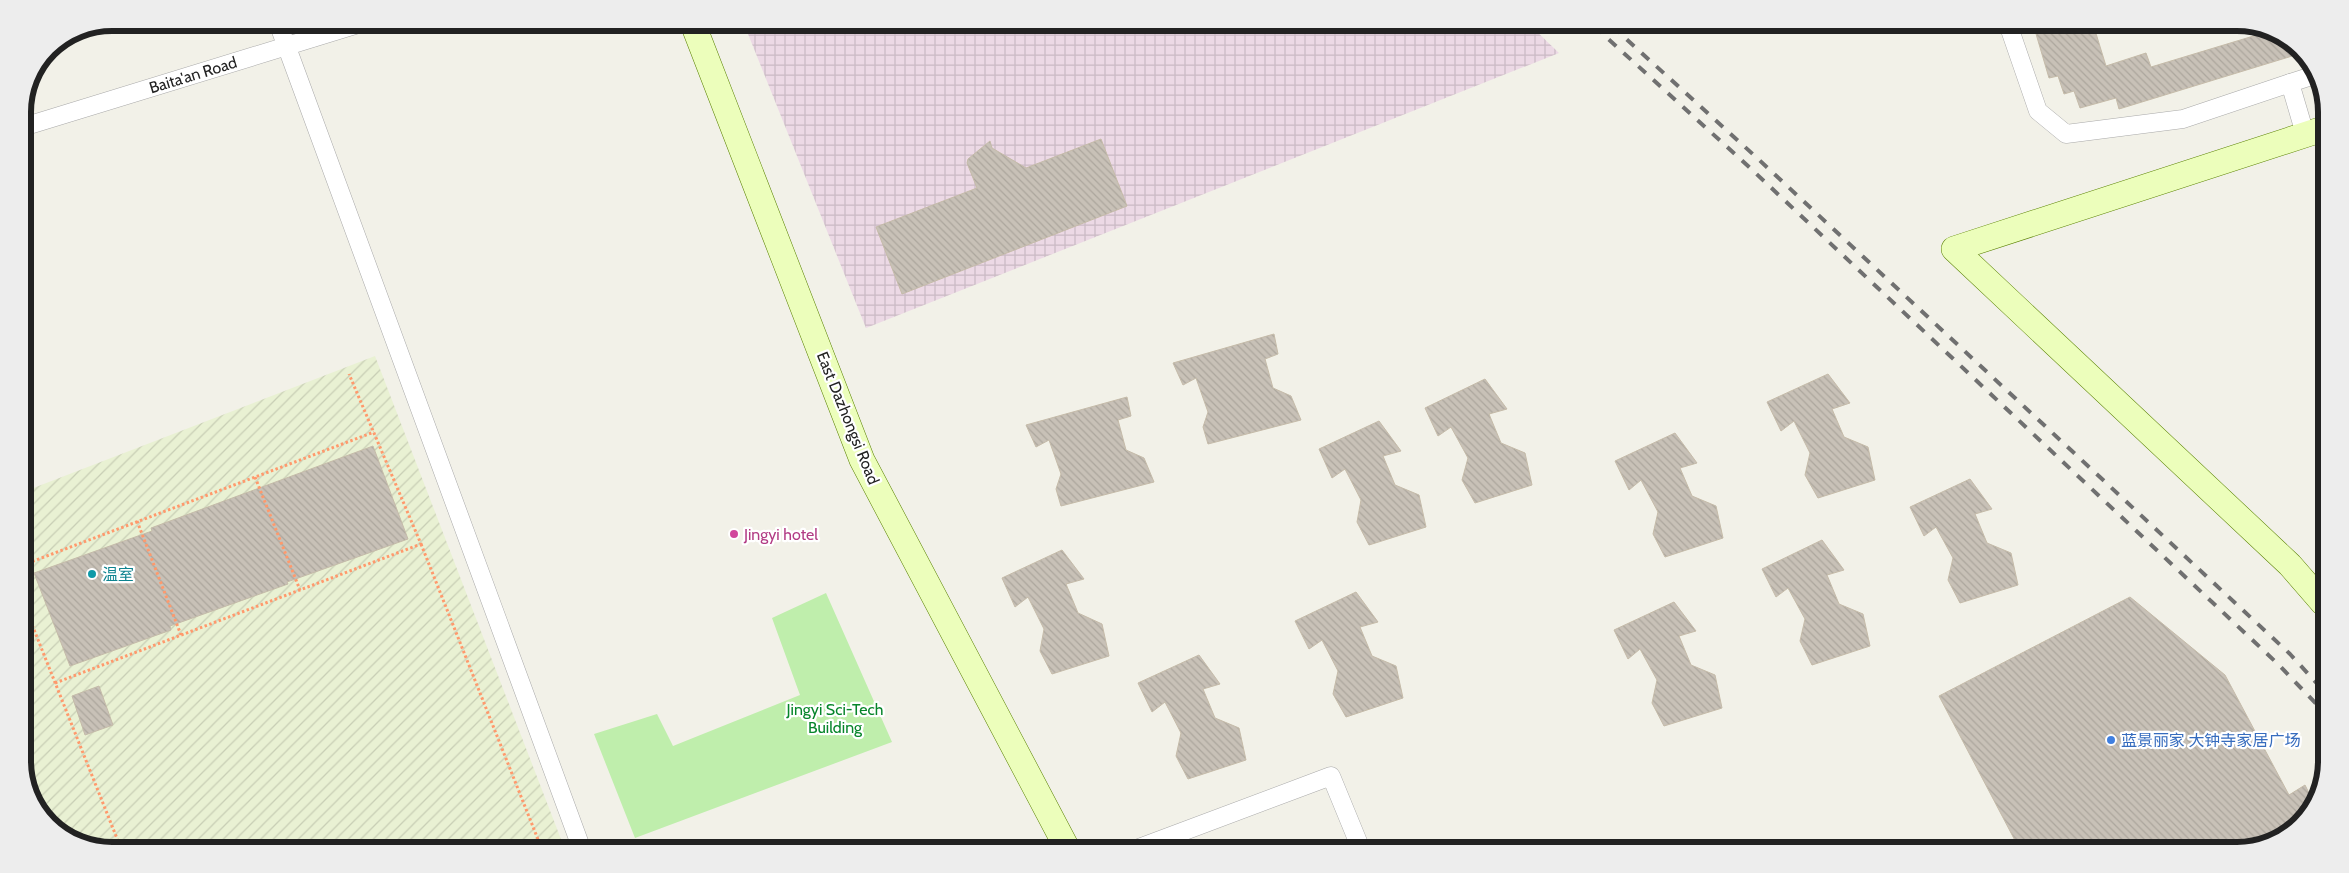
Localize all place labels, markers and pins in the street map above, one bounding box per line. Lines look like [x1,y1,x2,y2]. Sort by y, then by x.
place label: Jingyi hotel [743,525,818,544]
marker: Jingyi hotel [728,528,740,540]
place label: 温室 [102,565,134,584]
marker: 温室 [86,568,98,580]
place label: 蓝景丽家 大钟寺家居广场 [2121,731,2301,750]
marker: 蓝景丽家 大钟寺家居广场 [2105,734,2117,746]

